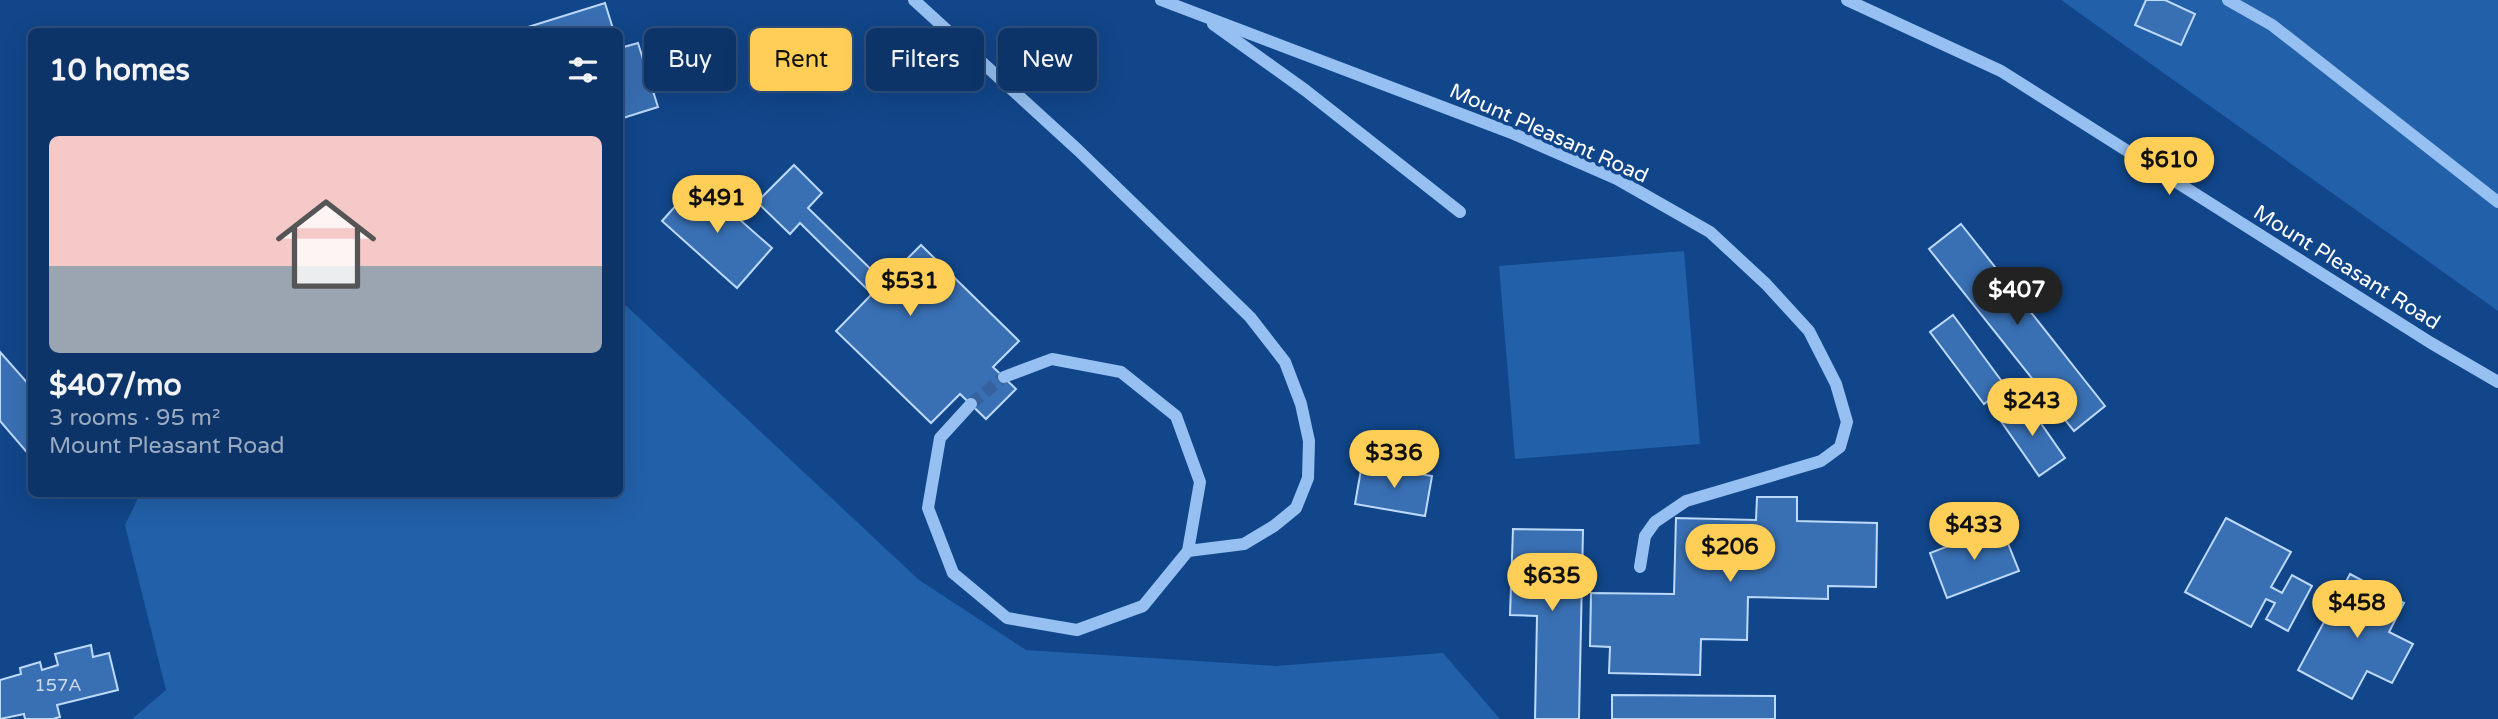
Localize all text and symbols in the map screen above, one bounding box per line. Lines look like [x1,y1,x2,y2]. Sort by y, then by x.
chip: Buy [644,28,736,91]
chip: Rent [750,28,852,91]
chip: Filters [866,28,984,91]
chip: New [998,28,1097,91]
icon: filters [564,51,602,89]
text: 10 homes [49,52,190,89]
street label: Mount Pleasant Road [1445,78,1652,189]
pin: $610 [2128,138,2210,197]
text: $610 [2140,146,2198,174]
pin: $491 [676,176,758,235]
icon: home [263,181,389,307]
text: $491 [688,184,746,212]
street label: Mount Pleasant Road [2249,200,2445,335]
pin: $531 [869,258,951,318]
text: $531 [881,267,939,295]
pin: $407 [1976,268,2058,327]
text: $407 [1988,276,2046,304]
text: $407/mo [49,367,182,404]
pin: $243 [1991,378,2073,438]
text: $243 [2003,387,2061,415]
text: 3 rooms · 95 m² [49,404,220,432]
pin: $336 [1353,430,1435,490]
text: Mount Pleasant Road [49,432,285,460]
text: $336 [1365,439,1423,467]
pin: $433 [1933,503,2015,562]
text: $433 [1945,511,2003,539]
pin: $206 [1689,524,1771,584]
text: $206 [1701,533,1759,561]
pin: $635 [1511,554,1593,613]
text: $635 [1523,562,1581,590]
pin: $458 [2316,580,2398,640]
text: $458 [2328,589,2386,617]
house number: 157A [34,674,82,696]

